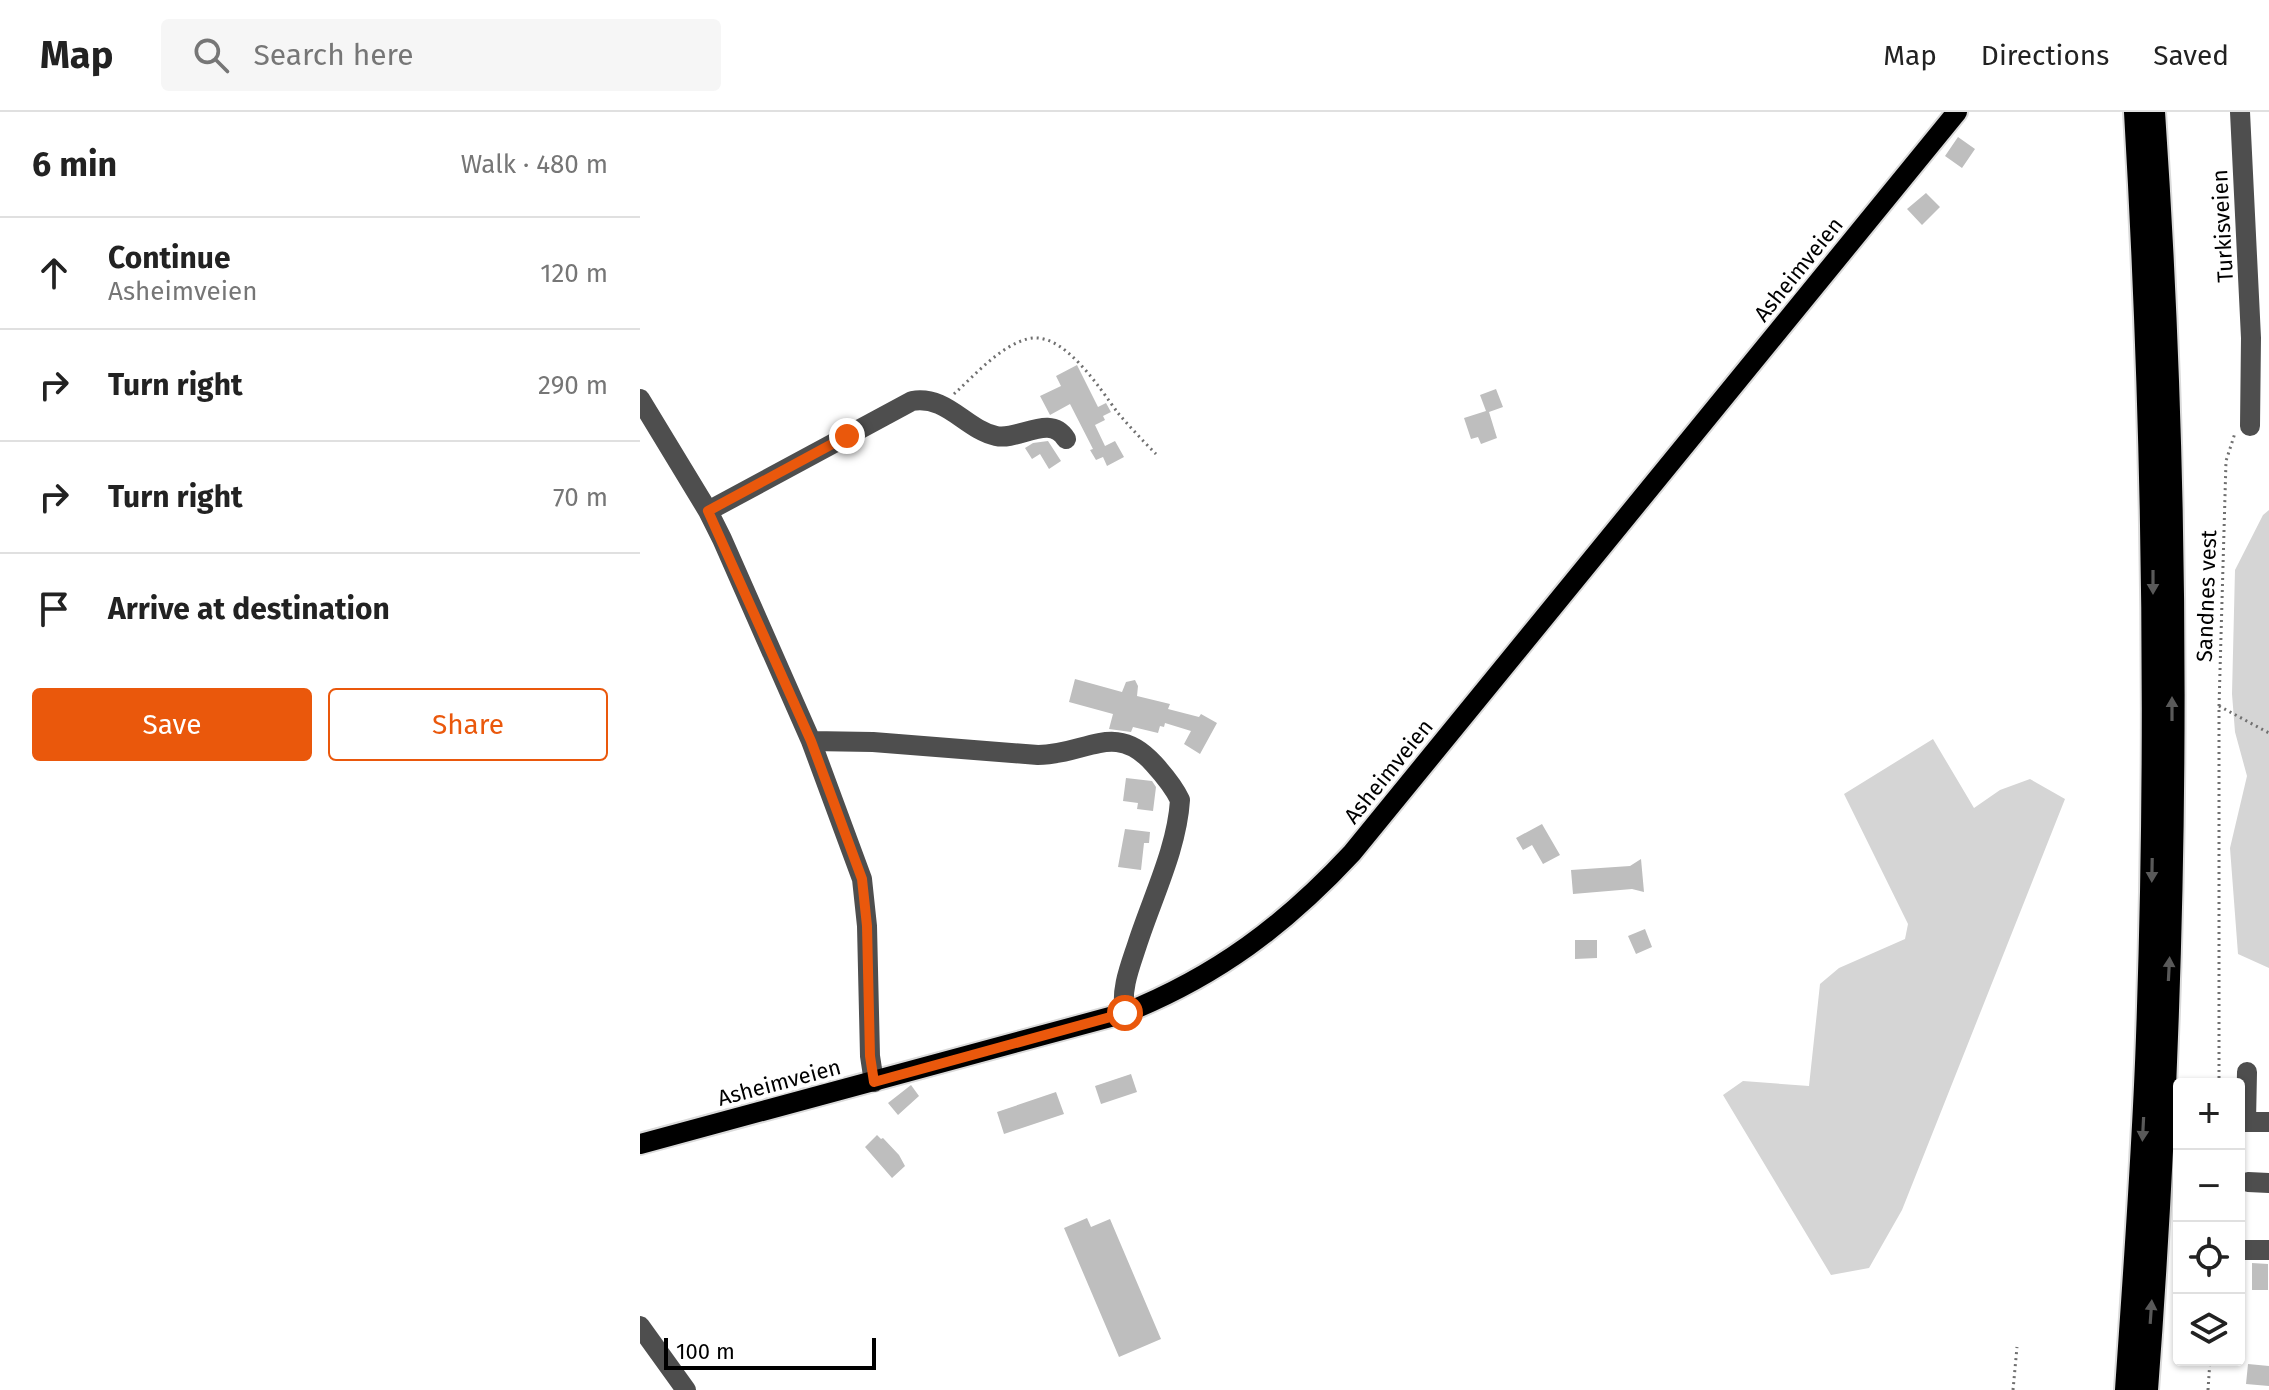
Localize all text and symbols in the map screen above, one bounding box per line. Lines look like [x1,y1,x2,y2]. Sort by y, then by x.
search box [161,19,721,91]
text: Map [40,32,113,78]
icon: search [189,33,233,77]
text: Search here [253,37,414,73]
text: Map [1883,39,1937,72]
text: Directions [1981,39,2109,72]
text: Saved [2153,39,2229,72]
text: 6 min [32,144,117,185]
text: Walk · 480 m [461,149,608,180]
street label: Turkisveien [2206,169,2239,283]
street label: Asheimveien [1748,212,1849,327]
text: Continue [108,240,231,276]
icon: ahead [32,251,76,295]
text: 120 m [540,258,608,289]
text: Asheimveien [108,276,257,307]
icon: right [32,363,76,407]
text: Turn right [108,367,243,403]
text: 290 m [538,370,608,401]
route end [829,418,865,454]
icon: right [32,475,76,519]
text: Turn right [108,479,243,515]
text: 70 m [553,482,608,513]
street label: Sandnes vest [2191,530,2222,662]
one-way arrow [2147,570,2159,595]
icon: arrive [32,587,76,631]
text: Arrive at destination [108,591,390,627]
button: Save [32,688,312,761]
button: Share [328,688,608,761]
one-way arrow [2166,696,2178,721]
street label: Asheimveien [1338,714,1439,829]
one-way arrow [2146,858,2159,883]
one-way arrow [2162,956,2175,981]
route start [1107,995,1143,1031]
street label: Asheimveien [715,1053,844,1112]
map controls [2173,1078,2245,1366]
button: + [2173,1078,2245,1150]
one-way arrow [2137,1117,2150,1142]
button: − [2173,1150,2245,1222]
button: locate [2173,1222,2245,1294]
button: layers [2173,1294,2245,1366]
one-way arrow [2145,1299,2158,1324]
scale bar [664,1334,876,1370]
text: 100 m [676,1338,735,1365]

